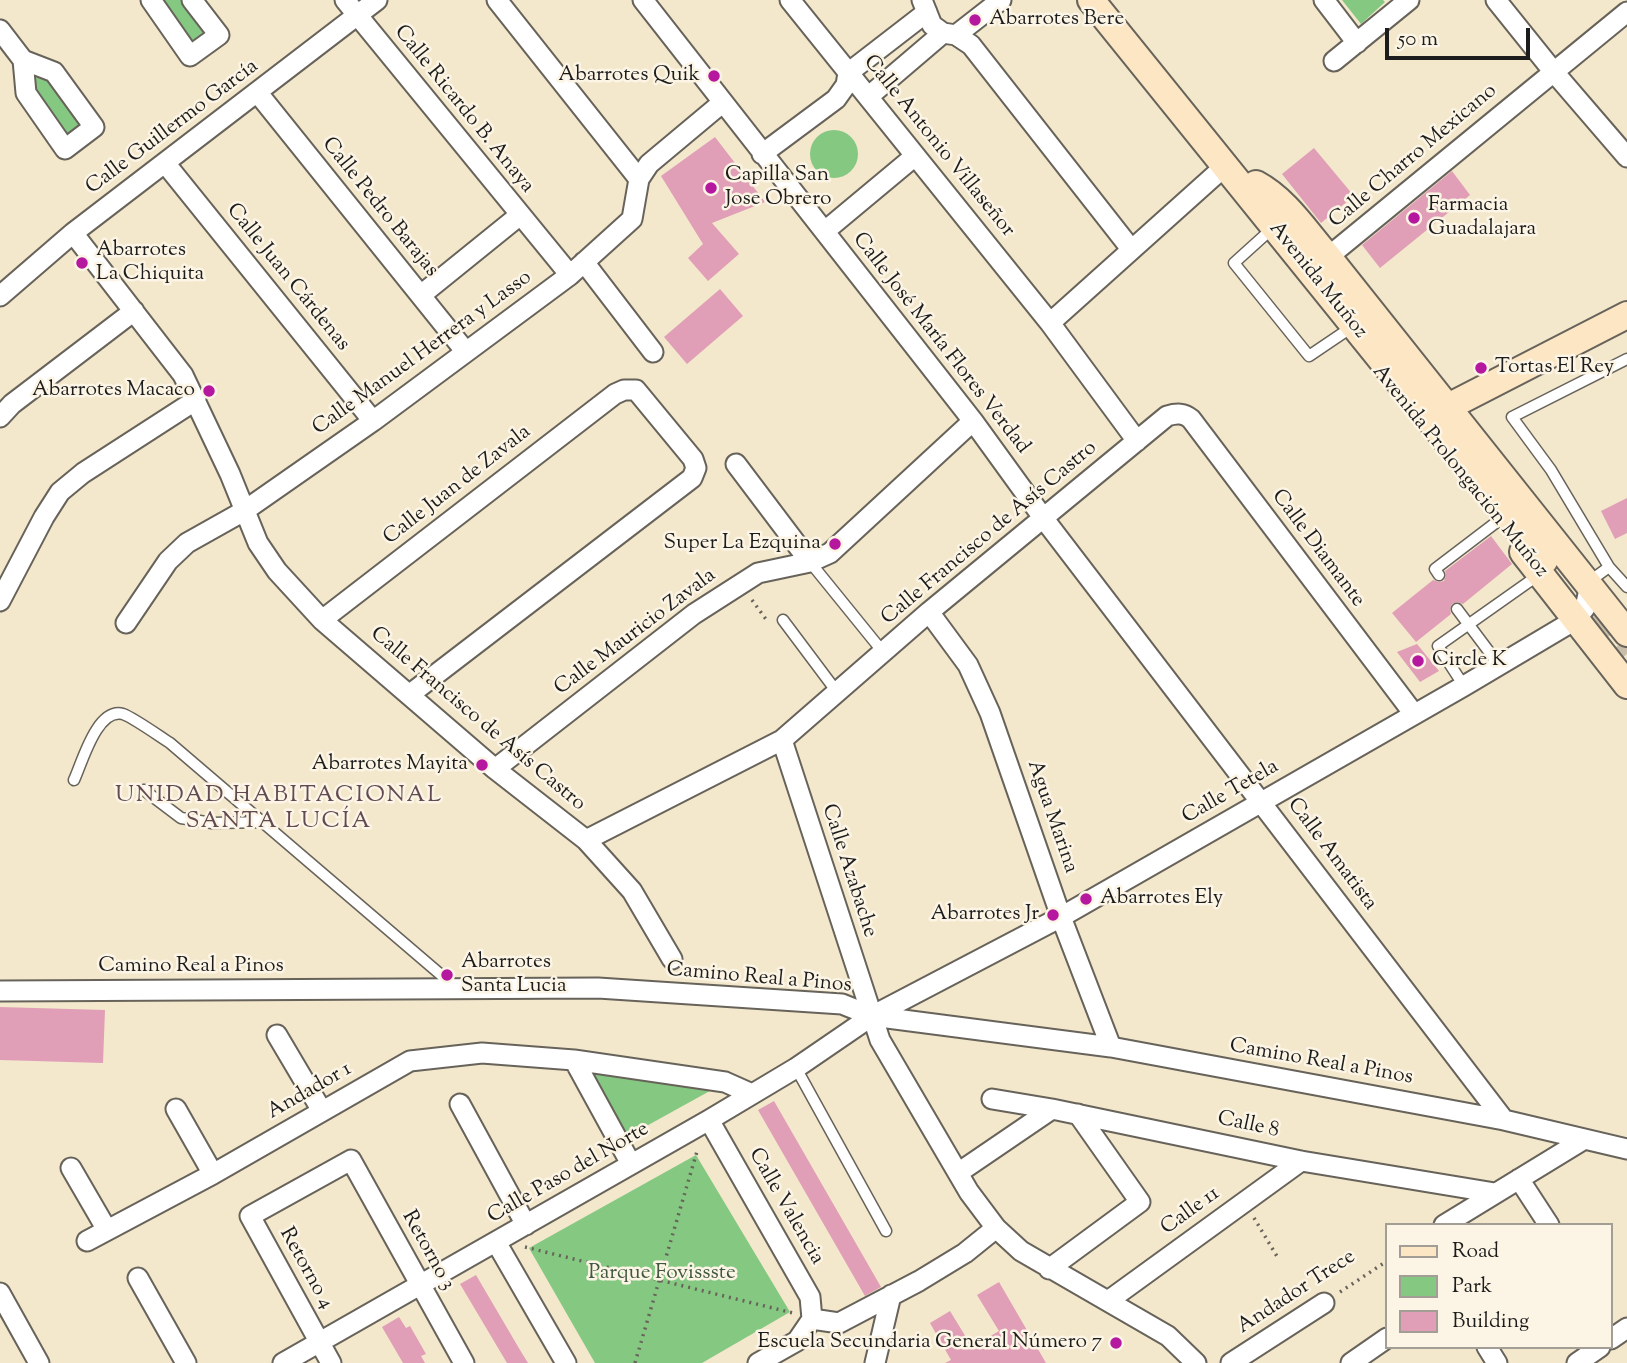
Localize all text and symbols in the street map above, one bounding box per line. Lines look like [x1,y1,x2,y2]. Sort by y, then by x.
place label: Abarrotes Bere [989,7,1124,33]
marker: Abarrotes Bere [967,12,983,28]
scale bar [1389,14,1534,58]
street label: Calle Ricardo B. Anaya [388,21,538,199]
text: 50 m [1398,25,1438,55]
street label: Calle Antonio Villaseñor [857,51,1019,243]
street label: Calle Guillermo García [82,55,264,201]
place label: Abarrotes Quik [558,63,700,89]
marker: Abarrotes Quik [706,68,722,84]
street label: Calle Charro Mexicano [1325,79,1503,235]
street label: Calle Pedro Barajas [315,133,443,283]
place label: Capilla San Jose Obrero [725,163,832,213]
marker: Capilla San Jose Obrero [703,180,719,196]
place label: Farmacia Guadalajara [1428,193,1536,243]
street label: Calle Juan Cárdenas [220,199,354,357]
marker: Farmacia Guadalajara [1406,210,1422,226]
street label: Avenida Muñoz [1262,217,1372,345]
street label: Calle José María Flores Verdad [846,228,1034,460]
place label: Abarrotes La Chiquita [96,238,204,288]
marker: Abarrotes La Chiquita [74,255,90,271]
street label: Calle Manuel Herrera y Lasso [309,266,537,442]
place label: Tortas El Rey [1495,355,1614,381]
street label: Avenida Prolongación Muñoz [1365,360,1553,584]
marker: Tortas El Rey [1473,360,1489,376]
place label: Abarrotes Macaco [32,378,195,404]
marker: Abarrotes Macaco [201,383,217,399]
street label: Calle Juan de Zavala [379,421,537,551]
street label: Calle Francisco de Asís Castro [877,436,1103,632]
street label: Calle Diamante [1265,485,1369,613]
place label: Super La Ezquina [663,531,821,557]
marker: Super La Ezquina [827,536,843,552]
street label: Calle Mauricio Zavala [550,564,722,702]
street label: Calle Francisco de Asís Castro [364,622,590,818]
place label: Circle K [1432,648,1507,674]
marker: Circle K [1410,653,1426,669]
place label: Abarrotes Mayita [312,752,468,778]
street label: Calle Tetela [1178,755,1284,831]
marker: Abarrotes Mayita [474,757,490,773]
street label: Agua Marina [1020,757,1082,877]
district label: UNIDAD HABITACIONAL SANTA LUCÍA [117,783,441,837]
street label: Calle Amatista [1281,794,1381,916]
street label: Calle Azabache [815,801,881,941]
place label: Abarrotes Ely [1100,886,1223,912]
marker: Abarrotes Ely [1078,891,1094,907]
place label: Abarrotes Jr [930,902,1039,928]
marker: Abarrotes Jr [1045,907,1061,923]
place label: Abarrotes Santa Lucia [461,950,567,1000]
street label: Camino Real a Pinos [98,954,284,980]
street label: Camino Real a Pinos [665,958,853,1000]
marker: Abarrotes Santa Lucia [439,967,455,983]
street label: Camino Real a Pinos [1227,1034,1415,1092]
street label: Andador 1 [263,1058,357,1126]
street label: Calle 8 [1215,1107,1281,1145]
street label: Calle Paso del Norte [484,1118,654,1230]
street label: Calle Valencia [742,1144,828,1270]
street label: Calle 11 [1157,1182,1225,1242]
street label: Retorno 3 [395,1207,459,1295]
legend [1386,1223,1613,1349]
street label: Retorno 4 [272,1224,338,1314]
text: Road [1452,1237,1499,1267]
street label: Andador Trece [1233,1245,1361,1341]
park label: Parque Fovissste [588,1261,736,1287]
text: Park [1452,1272,1492,1302]
text: Building [1452,1307,1529,1337]
place label: Escuela Secundaria General Número 7 [758,1330,1102,1356]
marker: Escuela Secundaria General Número 7 [1108,1335,1124,1351]

